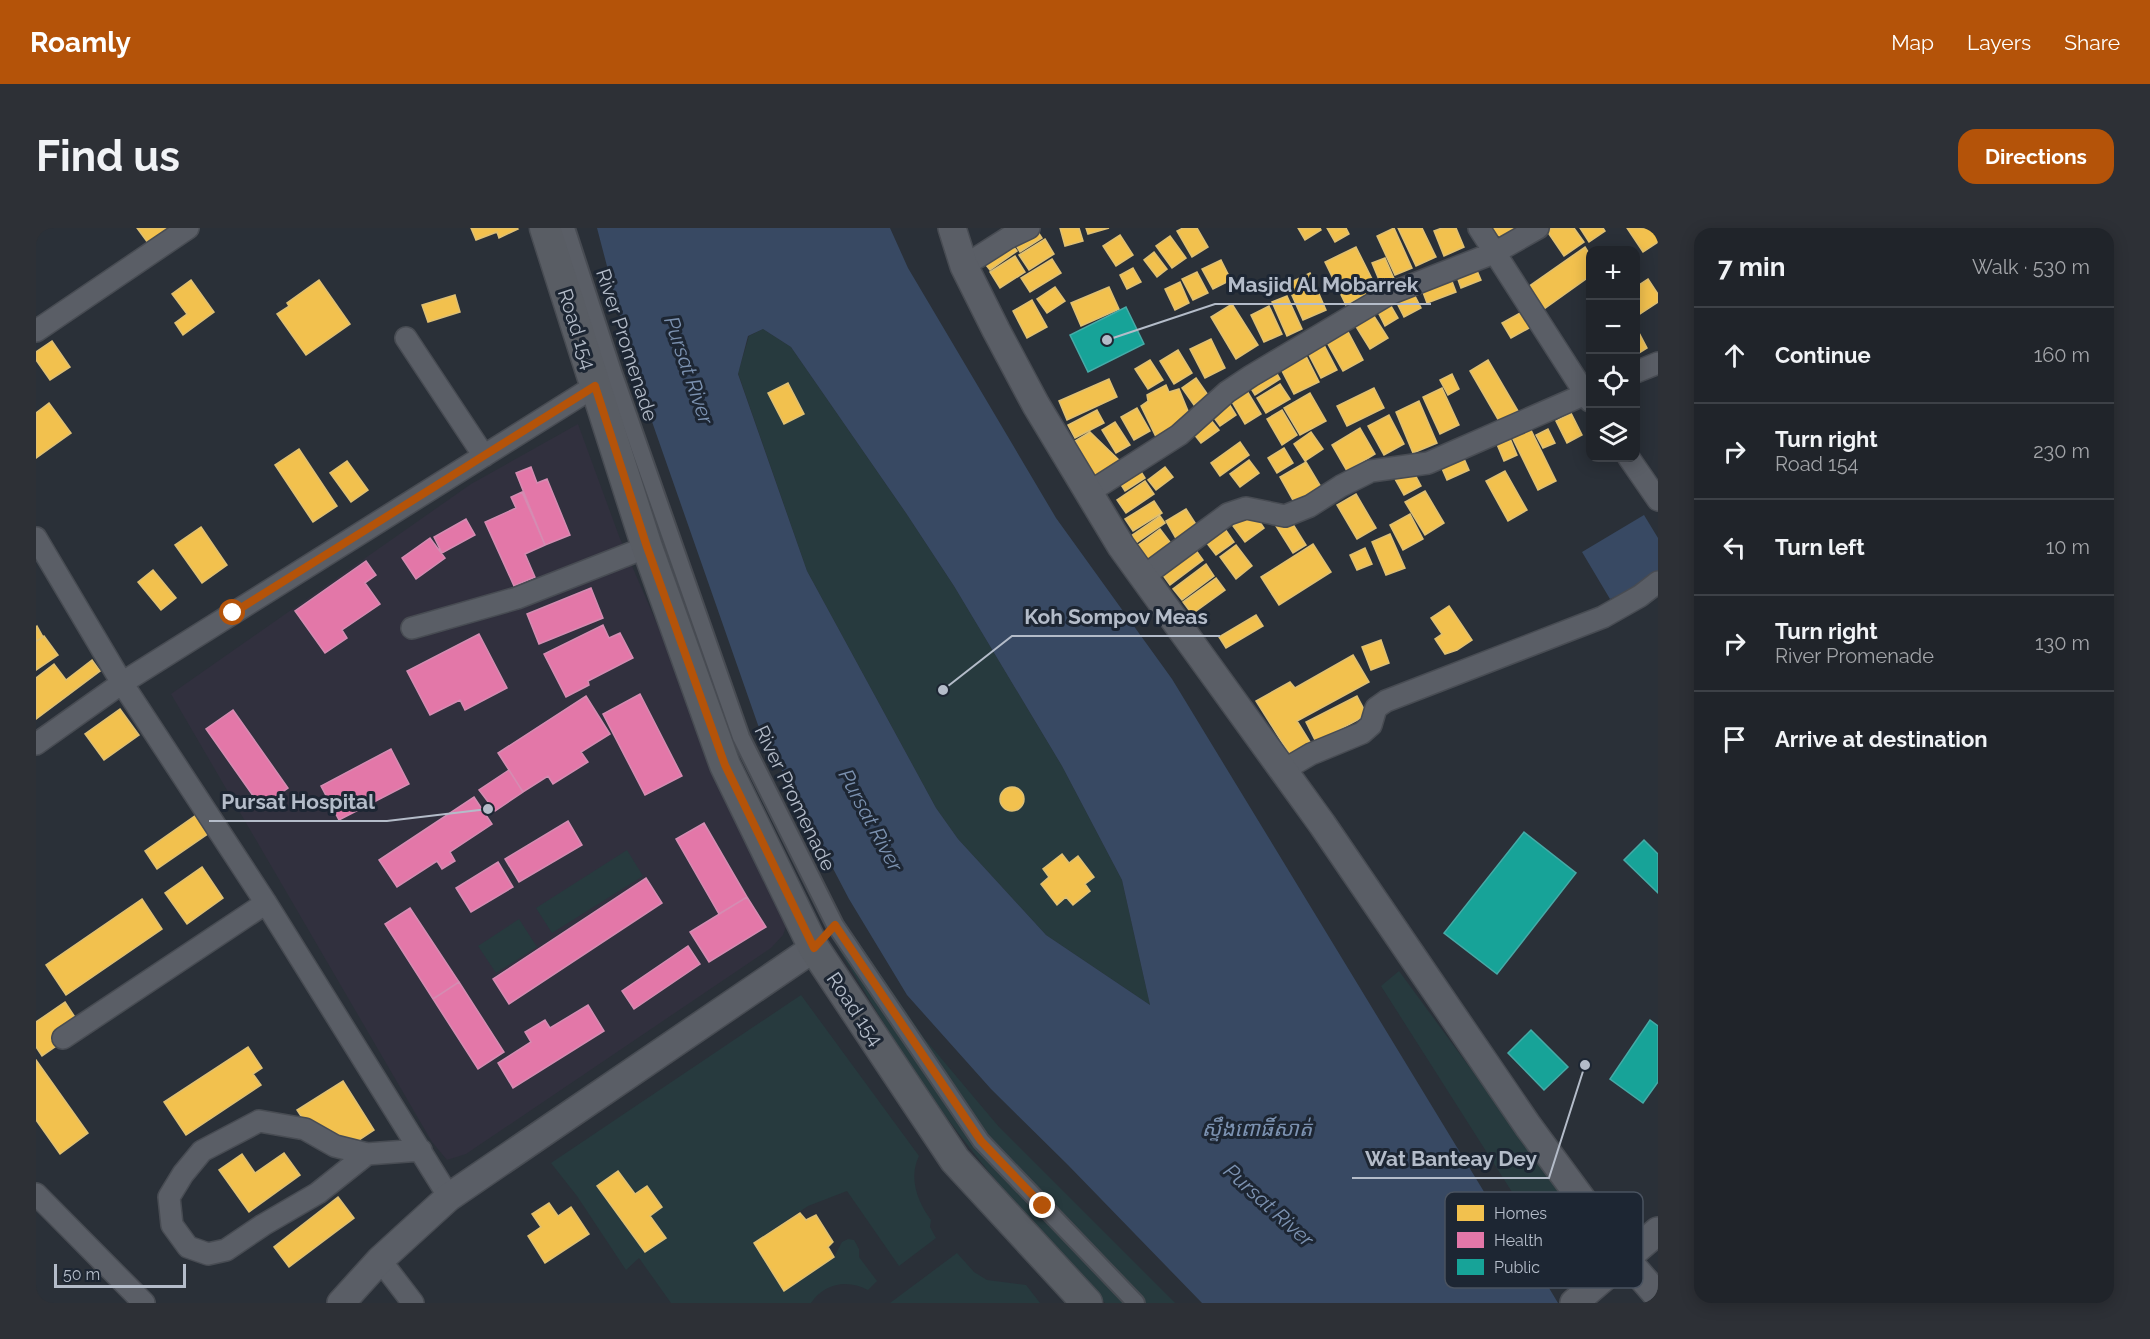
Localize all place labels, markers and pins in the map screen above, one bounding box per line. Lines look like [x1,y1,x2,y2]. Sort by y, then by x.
callout: Masjid Al Mobarrek [1215,265,1431,304]
callout: Koh Sompov Meas [1012,597,1220,636]
callout: Pursat Hospital [209,782,387,821]
callout: Wat Banteay Dey [1352,1139,1549,1178]

